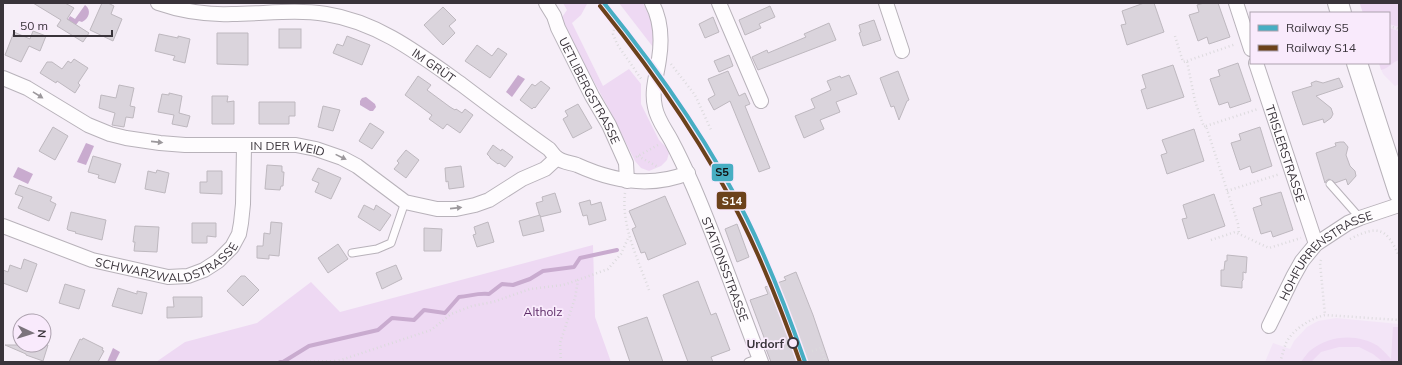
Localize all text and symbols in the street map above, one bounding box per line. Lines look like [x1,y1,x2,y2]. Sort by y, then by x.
scale bar [14,12,112,38]
legend [1250,12,1390,64]
text: 50 m [20,18,48,33]
text: Railway S5 [1286,20,1349,35]
street label: UETLIBERGSTRASSE [556,34,624,146]
text: Railway S14 [1286,40,1356,55]
street label: IM GRÜT [410,45,459,86]
one-way arrow [33,91,43,99]
street label: TRISLERSTRASSE [1263,103,1309,204]
street label: IN DER WEID [250,137,327,159]
one-way arrow [151,139,163,146]
one-way arrow [335,154,347,160]
line badge: S5 [711,163,734,182]
text: S5 [715,165,729,179]
line badge: S14 [716,191,747,210]
text: S14 [722,194,743,208]
one-way arrow [450,205,462,212]
street label: HOHFURRENSTRASSE [1275,207,1374,303]
street label: STATIONSSTRASSE [699,214,752,324]
street label: SCHWARZWALDSTRASSE [94,239,241,285]
park label: Altholz [524,304,562,319]
north arrow [12,313,52,353]
text: N [35,329,49,338]
place label: Urdorf [746,336,785,351]
marker: Urdorf [787,337,799,349]

